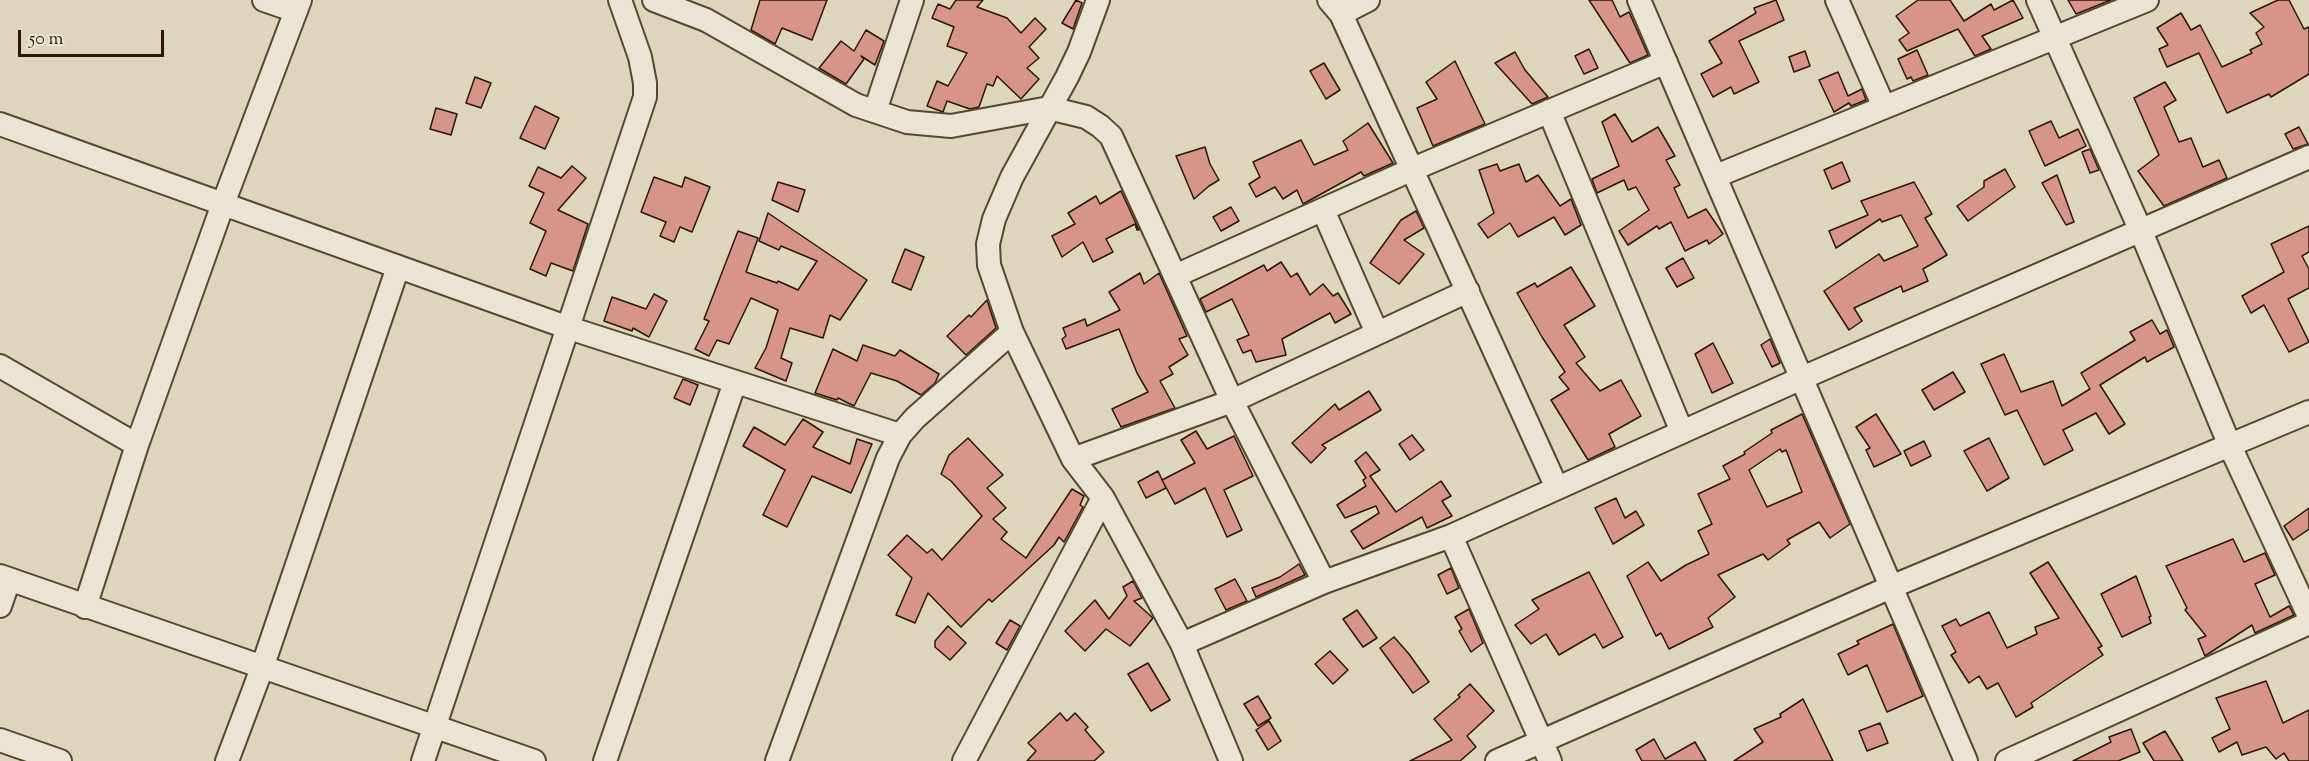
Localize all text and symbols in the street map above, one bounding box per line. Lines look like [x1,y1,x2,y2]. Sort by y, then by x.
scale bar [21,18,166,56]
text: 50 m [29,27,63,53]

